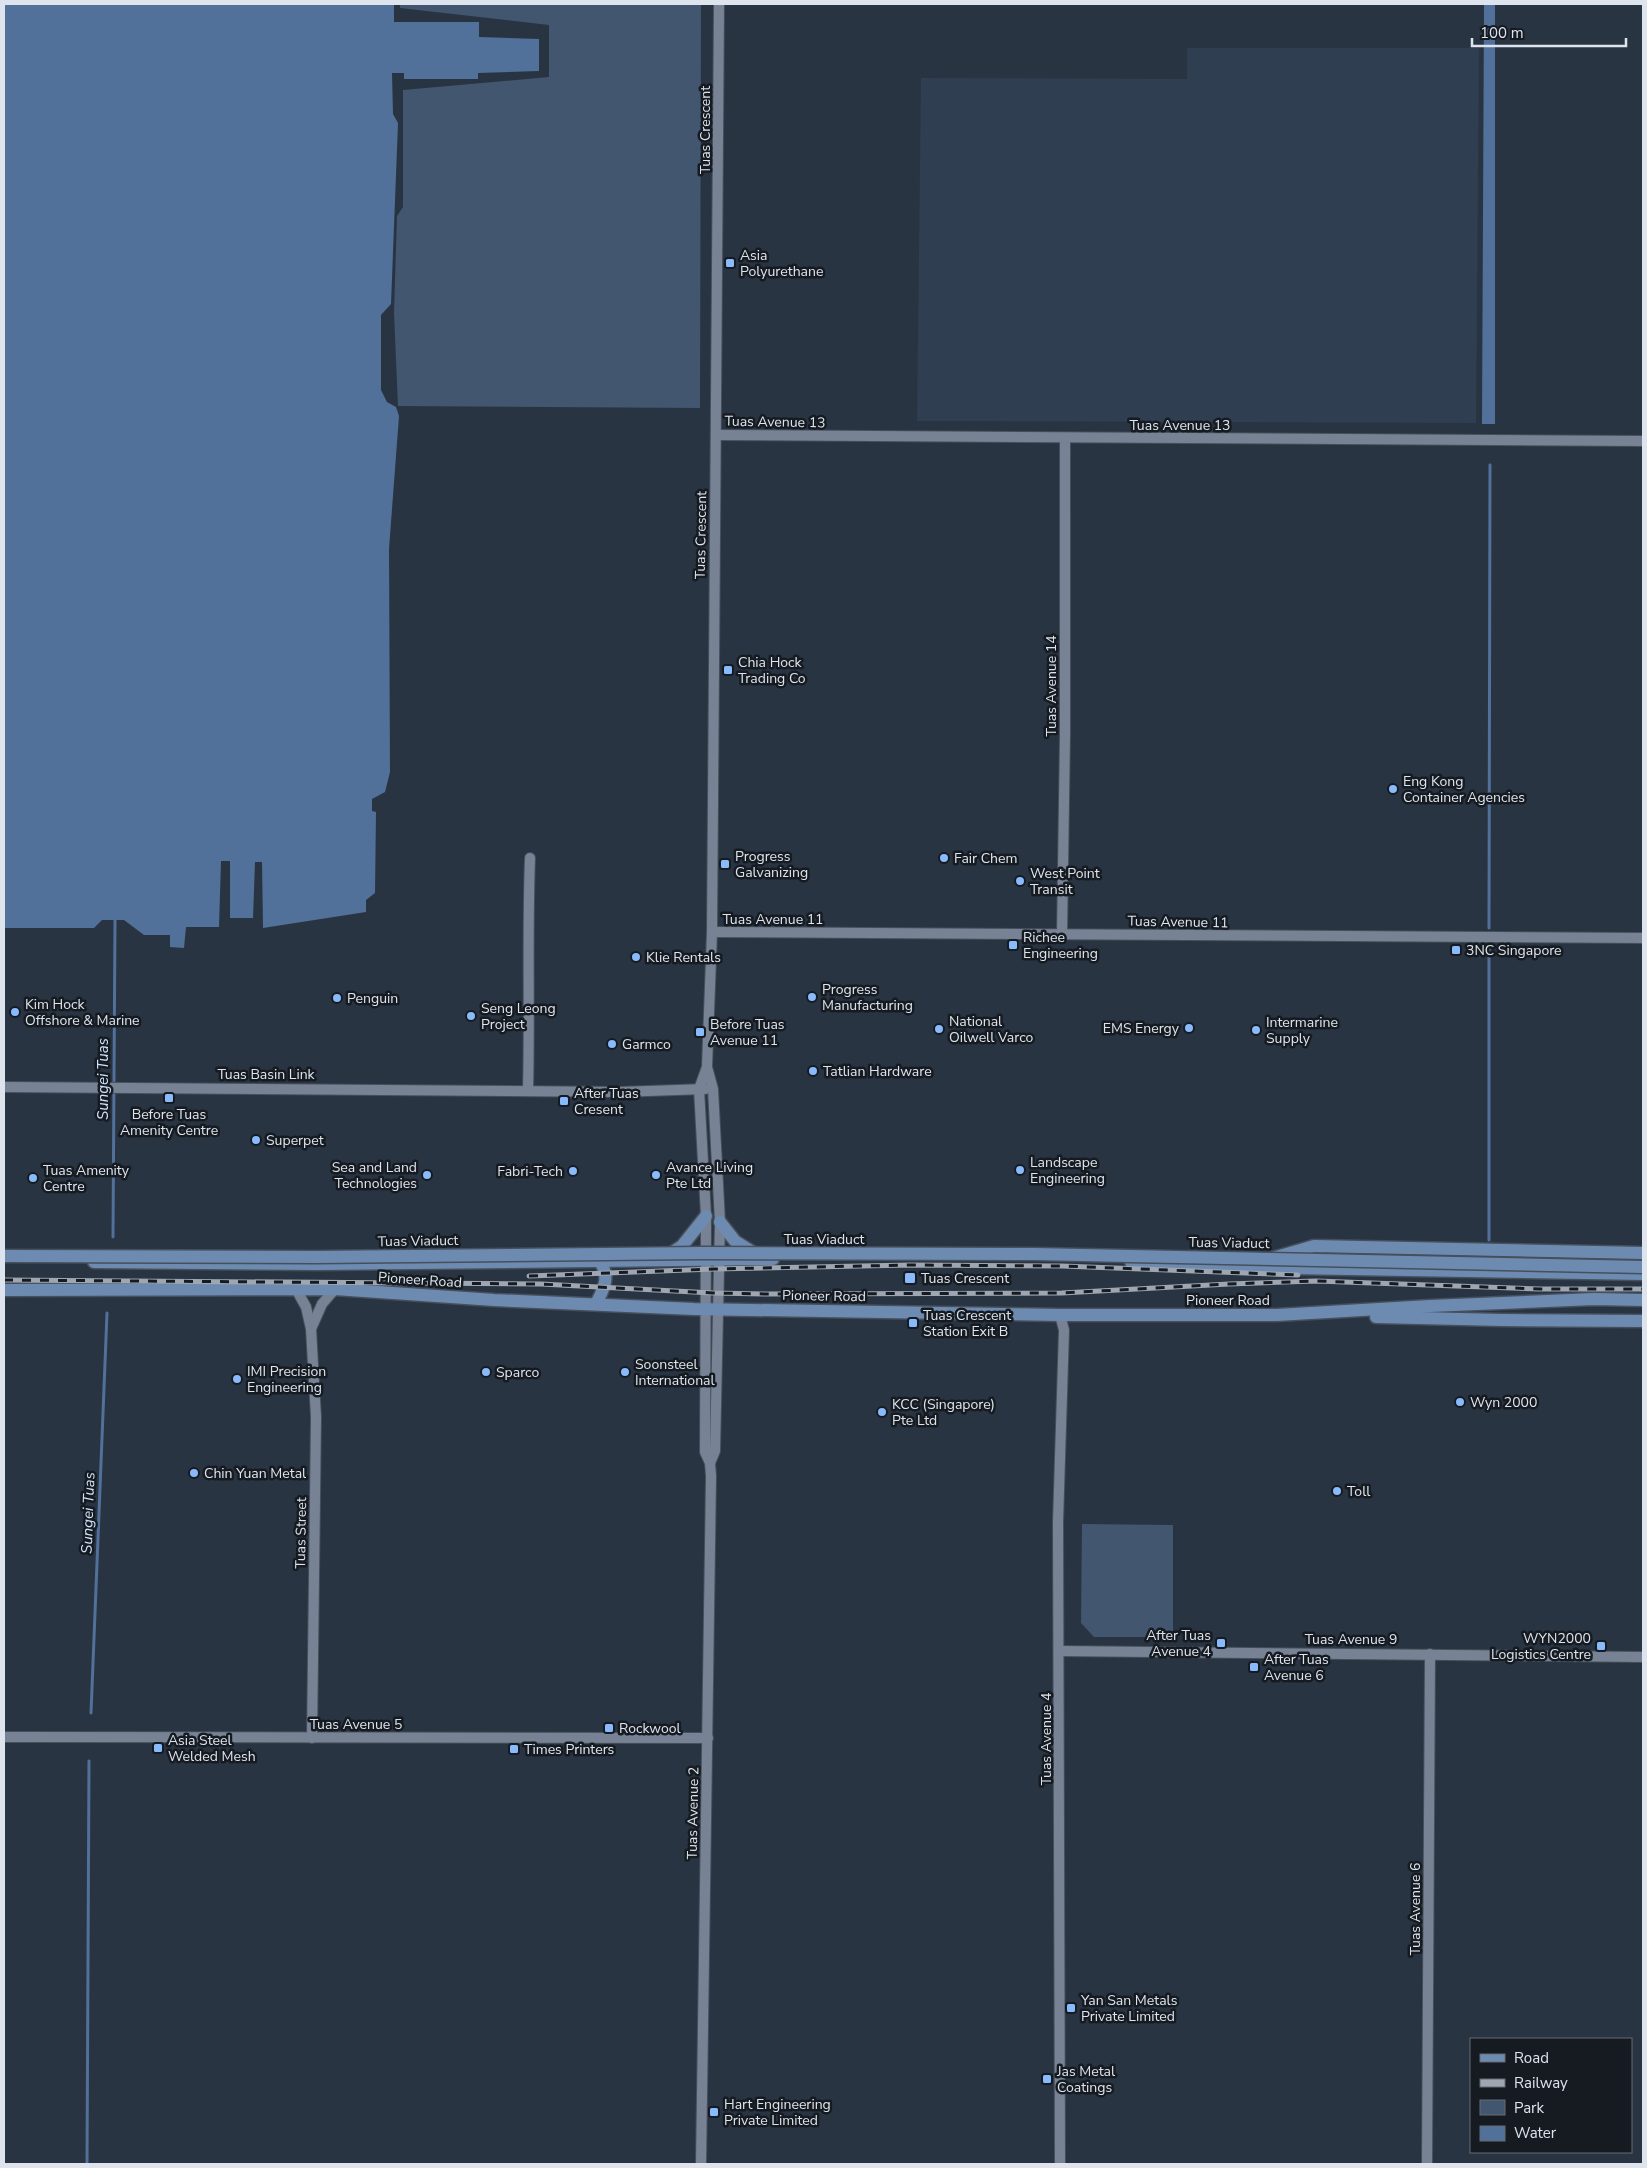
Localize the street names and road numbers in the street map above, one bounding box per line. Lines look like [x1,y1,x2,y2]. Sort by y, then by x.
street label: Tuas Crescent [696,86,715,174]
street label: Tuas Avenue 13 [724,412,826,432]
street label: Tuas Avenue 13 [1129,416,1231,435]
street label: Tuas Crescent [691,491,711,579]
street label: Tuas Avenue 14 [1042,635,1061,737]
street label: Tuas Avenue 11 [722,910,824,929]
street label: Tuas Avenue 11 [1127,912,1229,932]
street label: Tuas Basin Link [217,1065,316,1084]
street label: Tuas Viaduct [784,1230,864,1249]
street label: Tuas Viaduct [377,1231,459,1251]
street label: Tuas Viaduct [1188,1233,1270,1253]
street label: Pioneer Road [377,1268,463,1292]
street label: Pioneer Road [782,1286,866,1306]
street label: Pioneer Road [1186,1291,1270,1310]
street label: Tuas Street [291,1497,311,1569]
street label: Tuas Avenue 9 [1305,1630,1397,1649]
street label: Tuas Avenue 4 [1037,1693,1056,1785]
street label: Tuas Avenue 5 [310,1715,402,1734]
street label: Tuas Avenue 2 [683,1767,703,1859]
street label: Tuas Avenue 6 [1406,1863,1425,1955]

